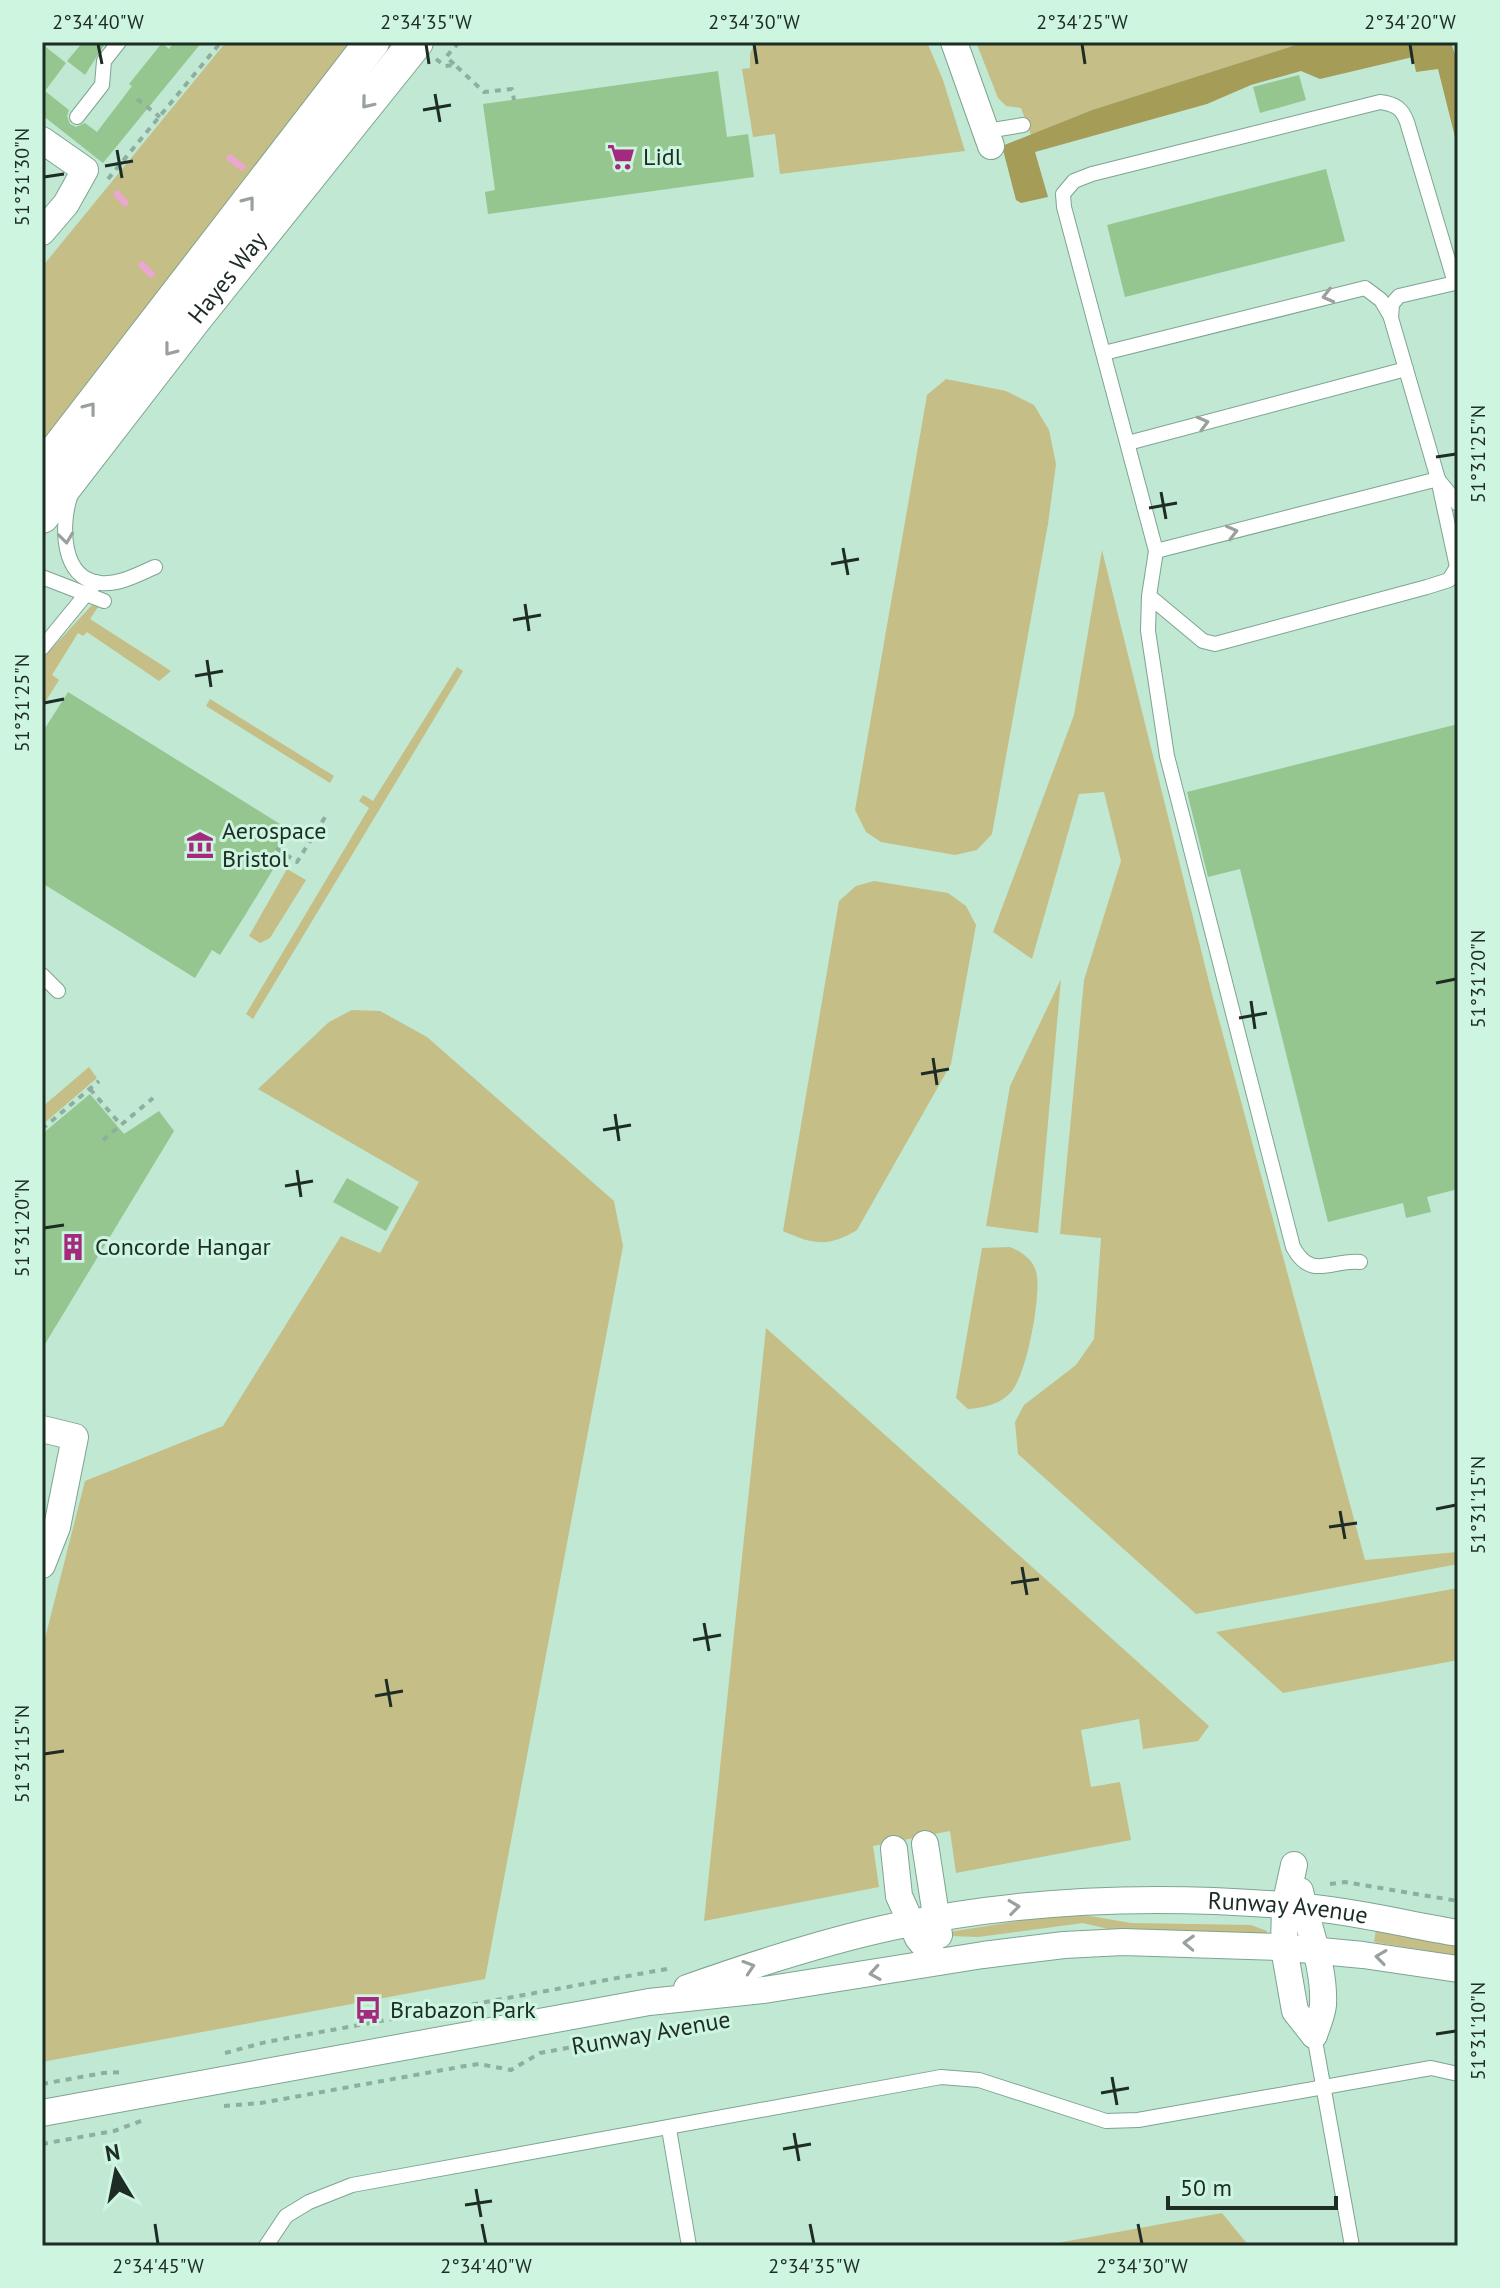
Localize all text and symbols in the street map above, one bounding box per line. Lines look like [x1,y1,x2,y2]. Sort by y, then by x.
text: 2°34'40"W [52,9,144,35]
text: 2°34'35"W [380,9,472,35]
text: 2°34'30"W [708,9,800,35]
text: 2°34'25"W [1036,9,1128,35]
text: 2°34'20"W [1364,9,1456,35]
one-way arrow [362,94,377,108]
text: 51°31'30"N [9,128,35,226]
place label: Lidl [643,141,682,172]
supermarket icon: Lidl [606,142,636,172]
one-way arrow [239,196,253,211]
street label: Hayes Way [181,225,273,330]
one-way arrow [1322,287,1335,304]
one-way arrow [165,341,179,356]
one-way arrow [80,402,94,417]
text: 51°31'25"N [1465,405,1491,503]
one-way arrow [1195,415,1209,432]
one-way arrow [1224,524,1238,541]
one-way arrow [57,531,74,545]
text: 51°31'25"N [9,654,35,752]
place label: Aerospace Bristol [222,815,326,874]
museum icon: Aerospace Bristol [185,830,215,860]
text: 51°31'20"N [1465,930,1491,1028]
text: 51°31'20"N [9,1179,35,1277]
place label: Concorde Hangar [95,1231,271,1262]
building icon: Concorde Hangar [58,1232,88,1262]
text: 51°31'15"N [1465,1456,1491,1554]
text: 51°31'15"N [9,1705,35,1803]
street label: Runway Avenue [1207,1885,1370,1931]
one-way arrow [1007,1899,1020,1916]
one-way arrow [1182,1935,1195,1952]
one-way arrow [1374,1949,1388,1966]
one-way arrow [742,1960,756,1976]
one-way arrow [869,1963,882,1980]
text: 51°31'10"N [1465,1982,1491,2080]
place label: Brabazon Park [390,1994,536,2025]
bus stop icon: Brabazon Park [353,1995,383,2025]
street label: Runway Avenue [569,2003,733,2062]
north arrow [76,2132,156,2212]
text: N [103,2137,122,2167]
scale bar [1168,2160,1336,2210]
text: 50 m [1180,2172,1232,2203]
text: 2°34'45"W [112,2253,204,2279]
text: 2°34'40"W [440,2253,532,2279]
text: 2°34'35"W [768,2253,860,2279]
text: 2°34'30"W [1096,2253,1188,2279]

